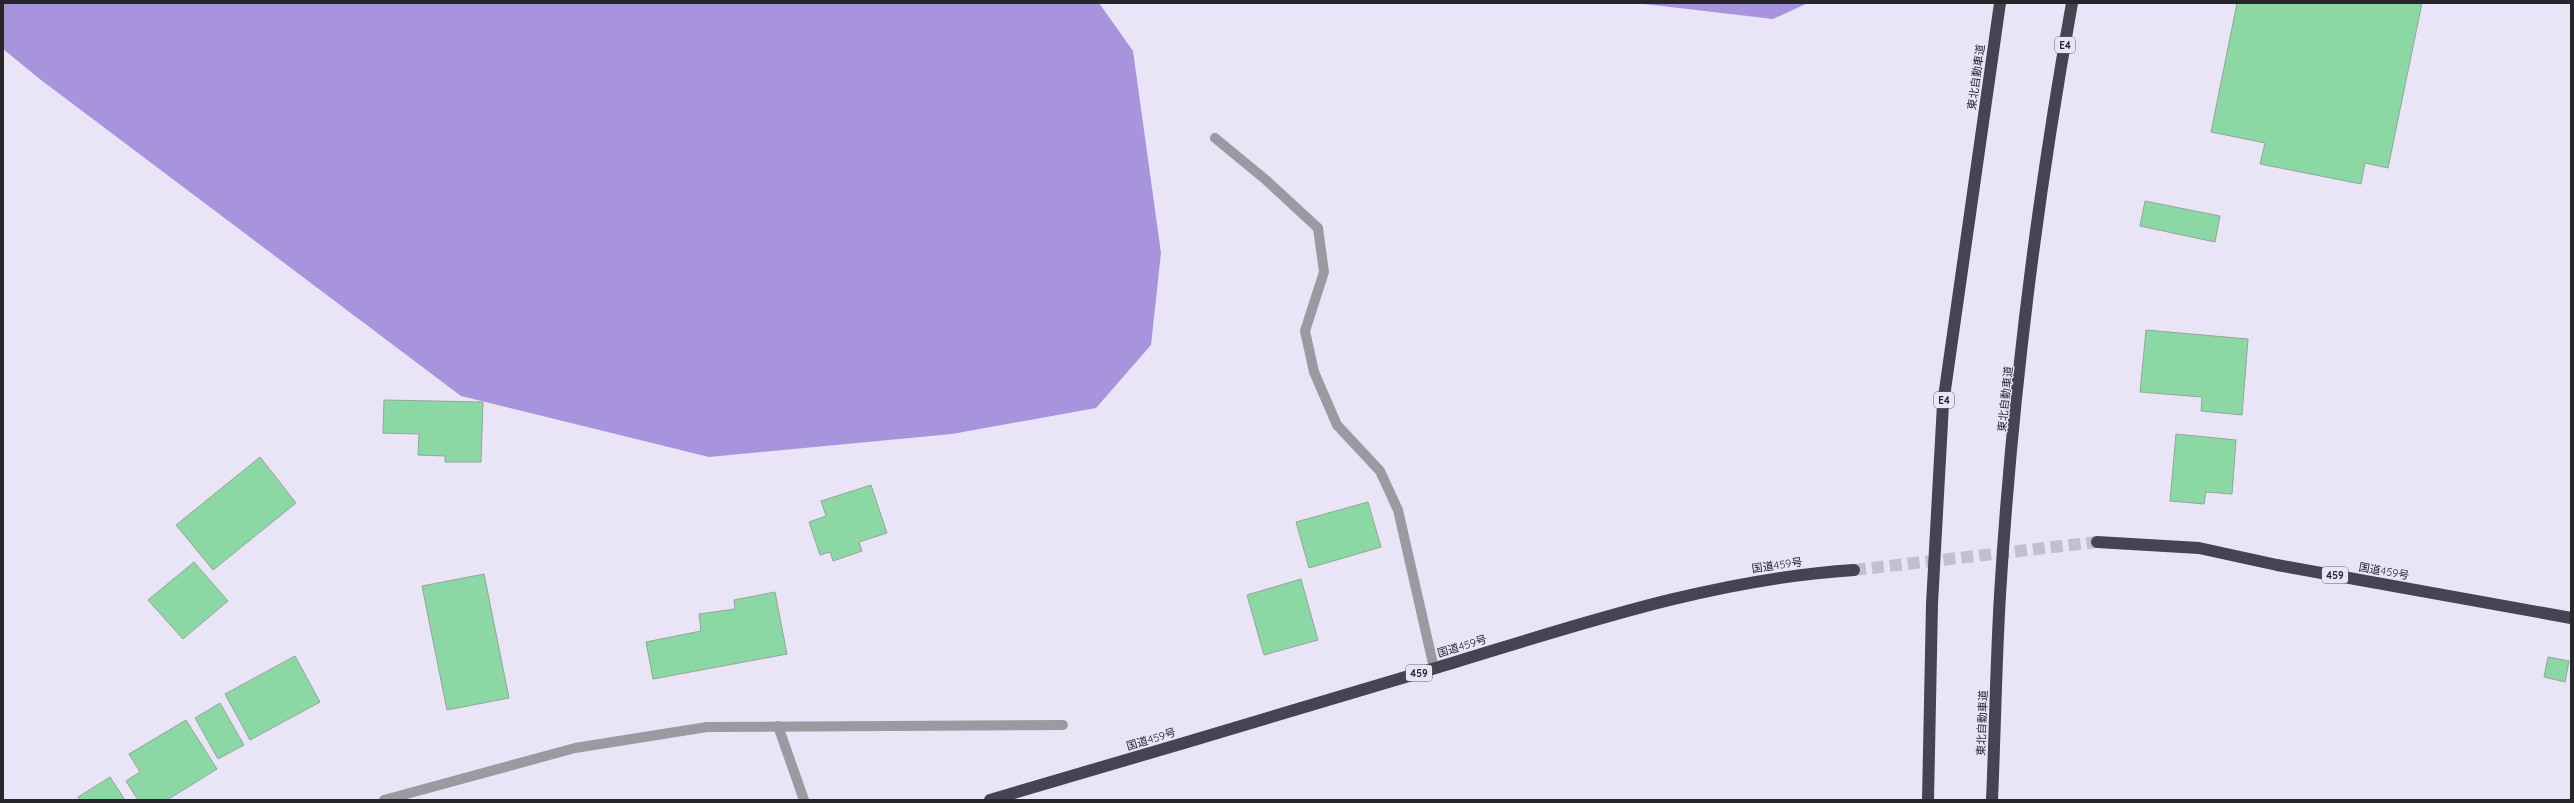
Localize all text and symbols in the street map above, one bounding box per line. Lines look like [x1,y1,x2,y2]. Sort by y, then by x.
road number: E4 [2055,37,2075,53]
street label: 東北自動車道 [1964,43,1988,111]
street label: 東北自動車道 [1995,365,2015,433]
road number: E4 [1934,392,1954,408]
street label: 国道459号 [1751,555,1803,575]
street label: 国道459号 [2358,560,2410,582]
road number: 459 [2322,567,2348,583]
street label: 国道459号 [1436,632,1488,660]
road number: 459 [1406,665,1432,681]
street label: 東北自動車道 [1974,690,1990,756]
street label: 国道459号 [1125,725,1177,753]

